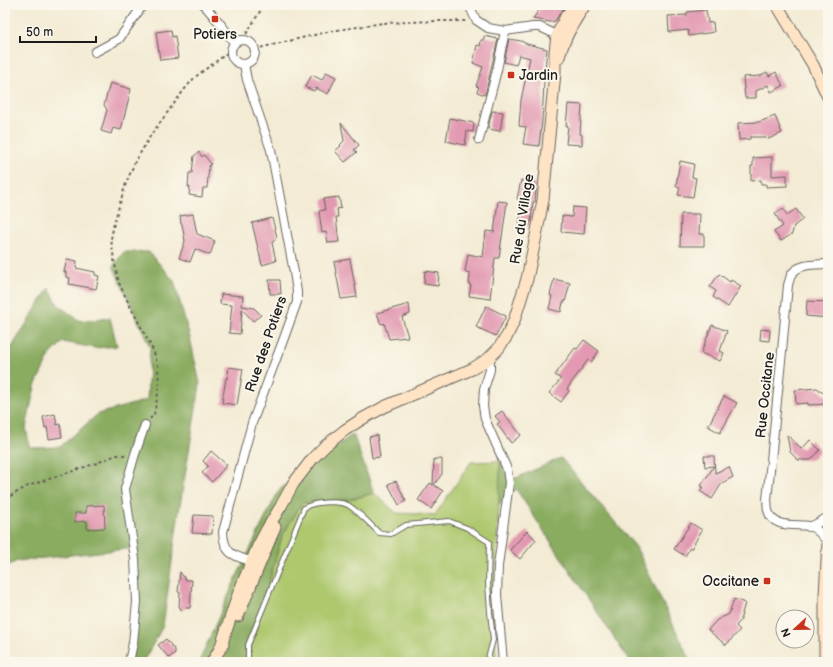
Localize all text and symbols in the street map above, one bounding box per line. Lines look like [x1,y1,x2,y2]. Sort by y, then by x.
marker: Potiers [210,14,220,24]
scale bar [20,18,96,44]
text: 50 m [26,25,53,40]
place label: Potiers [193,26,237,43]
place label: Jardin [519,67,558,84]
marker: Jardin [506,70,516,80]
street label: Rue du Village [506,173,538,265]
street label: Rue des Potiers [242,294,290,394]
street label: Rue Occitane [752,351,778,439]
place label: Occitane [702,573,759,590]
marker: Occitane [762,576,772,586]
north arrow [775,609,815,649]
text: N [779,626,794,639]

